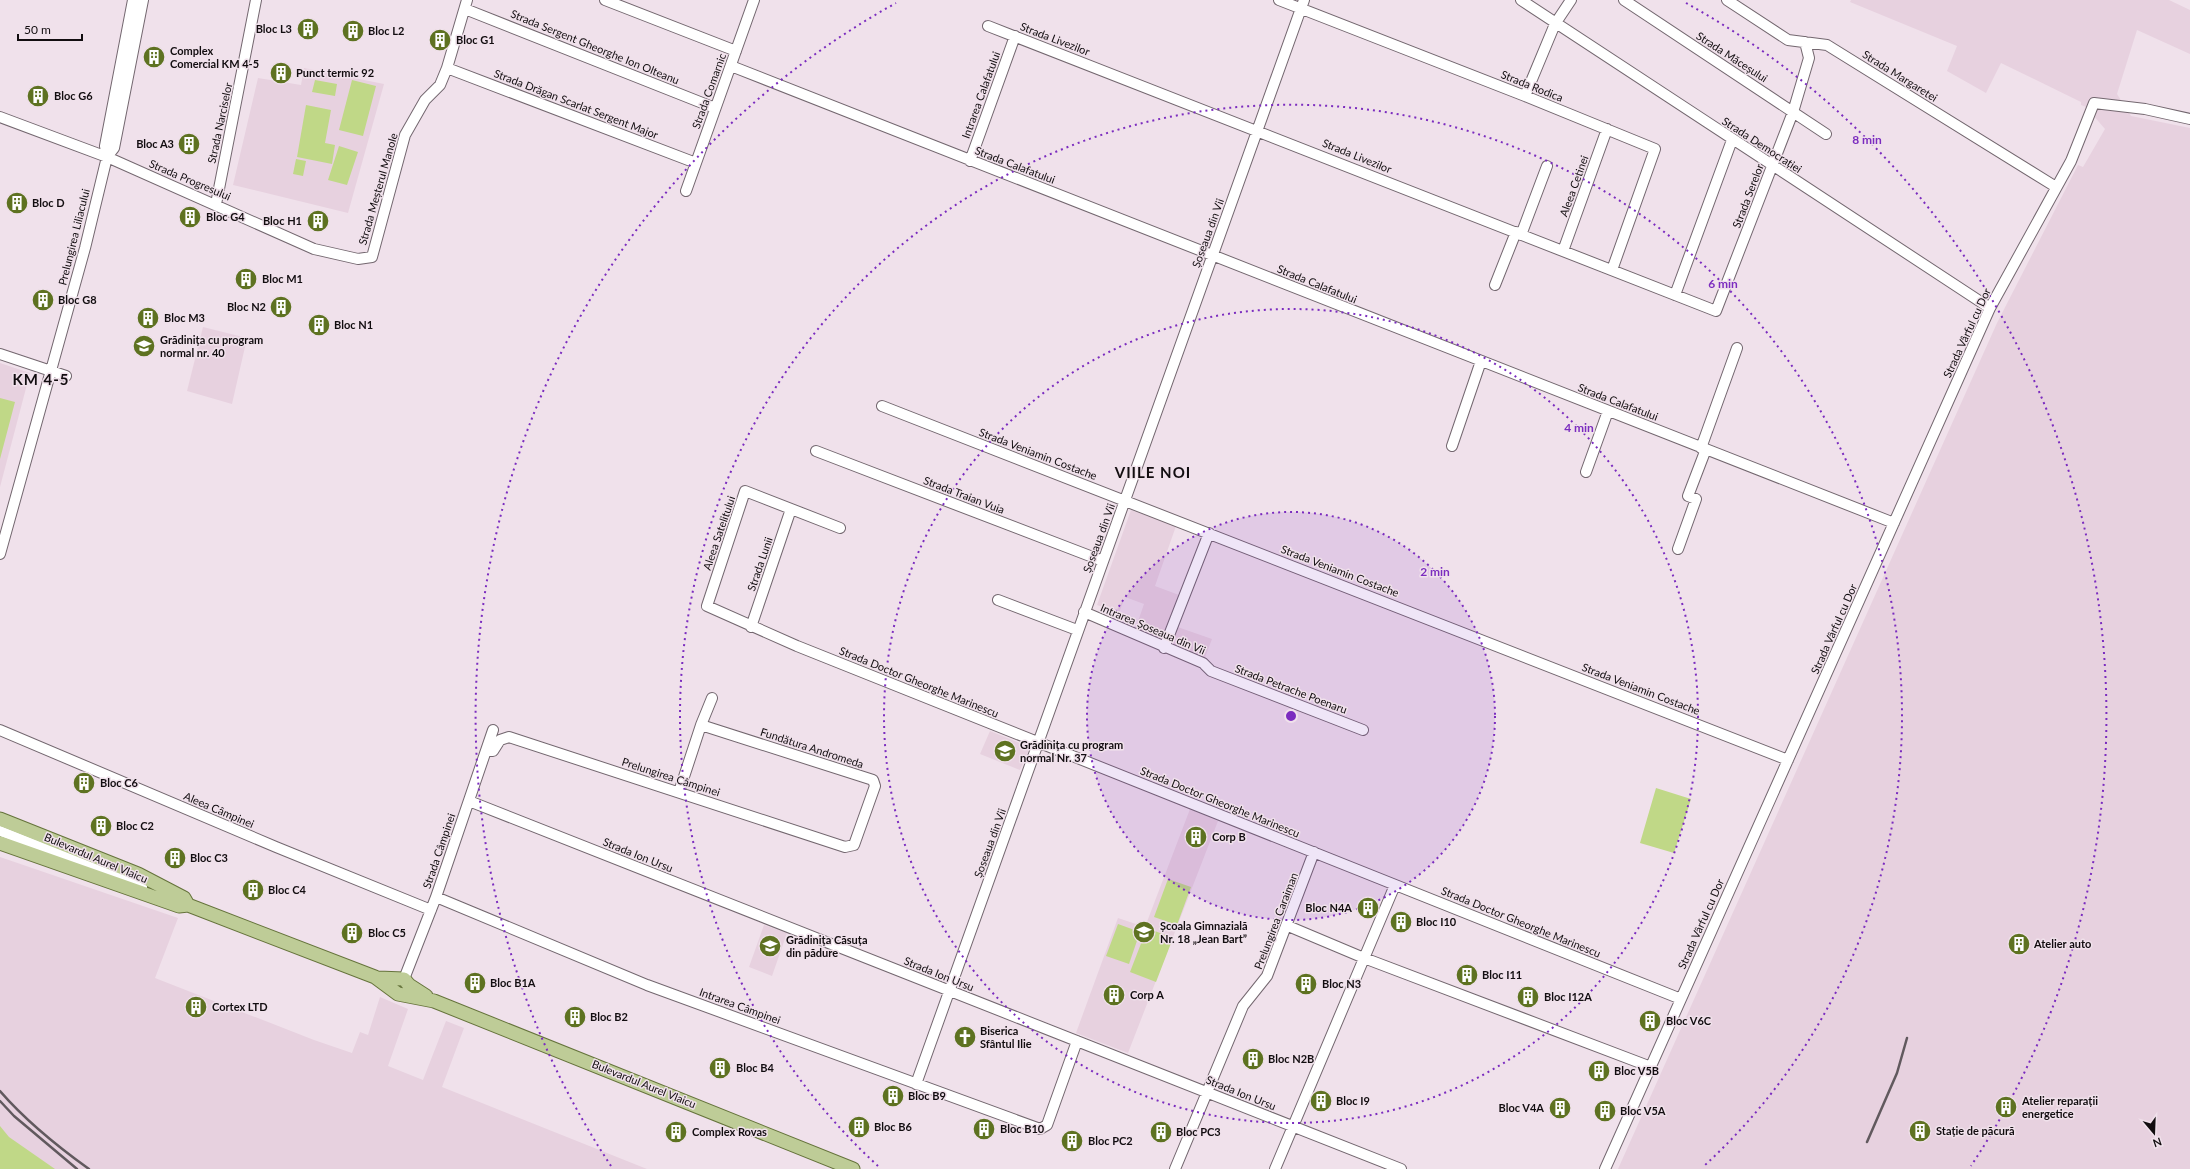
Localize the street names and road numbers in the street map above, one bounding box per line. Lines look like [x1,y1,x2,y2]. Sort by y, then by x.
street label: Strada Sergent Gheorghe Ion Olteanu [509,7,681,86]
street label: Strada Livezilor [1019,19,1092,58]
street label: Strada Măceșului [1694,29,1771,85]
street label: Strada Margaretei [1860,47,1940,104]
street label: Intrarea Calafatului [959,49,1002,140]
street label: Strada Comarnic [689,51,728,130]
street label: Strada Drăgan Scarlat Sergent Major [492,66,660,141]
street label: Strada Rodica [1499,67,1565,104]
street label: Strada Narciselor [205,81,234,164]
street label: Strada Democrației [1720,114,1805,175]
street label: Strada Meșterul Manole [355,131,400,246]
street label: Strada Livezilor [1321,136,1394,175]
street label: Strada Calafatului [973,143,1057,186]
street label: Aleea Cetinei [1556,153,1591,218]
street label: Strada Progresului [147,156,233,203]
street label: Strada Serelor [1729,162,1766,230]
street label: Prelungirea Liliacului [55,187,92,286]
street label: Șoseaua din Vii [1189,196,1226,269]
street label: Strada Calafatului [1275,262,1359,306]
street label: Strada Vârful cu Dor [1940,286,1993,380]
street label: Strada Calafatului [1576,380,1660,423]
street label: Strada Veniamin Costache [977,425,1099,482]
street label: Strada Traian Vuia [922,473,1006,516]
street label: Aleea Satelitului [700,494,737,572]
street label: Șoseaua din Vii [1080,501,1117,574]
street label: Strada Lunii [744,535,775,593]
street label: Strada Veniamin Costache [1279,542,1401,599]
street label: Strada Vârful cu Dor [1808,582,1859,676]
street label: Intrarea Șoseaua din Vii [1099,600,1208,657]
street label: Strada Doctor Gheorghe Marinescu [838,644,1001,720]
street label: Strada Veniamin Costache [1580,660,1702,717]
street label: Strada Petrache Poenaru [1233,661,1349,716]
street label: Fundătura Andromeda [759,725,865,770]
street label: Prelungirea Câmpinei [620,755,722,799]
street label: Strada Doctor Gheorghe Marinescu [1139,764,1302,840]
street label: Aleea Câmpinei [182,789,257,830]
street label: Șoseaua din Vii [971,806,1008,879]
street label: Strada Câmpinei [420,811,458,890]
street label: Bulevardul Aurel Vlaicu [43,830,150,885]
street label: Strada Ion Ursu [601,835,675,874]
street label: Prelungirea Caraiman [1251,871,1300,971]
street label: Strada Vârful cu Dor [1675,877,1726,971]
street label: Strada Doctor Gheorghe Marinescu [1440,884,1603,960]
street label: Strada Ion Ursu [902,954,976,993]
street label: Intrarea Câmpinei [698,985,783,1026]
street label: Bulevardul Aurel Vlaicu [590,1057,698,1110]
street label: Strada Ion Ursu [1204,1073,1278,1112]

